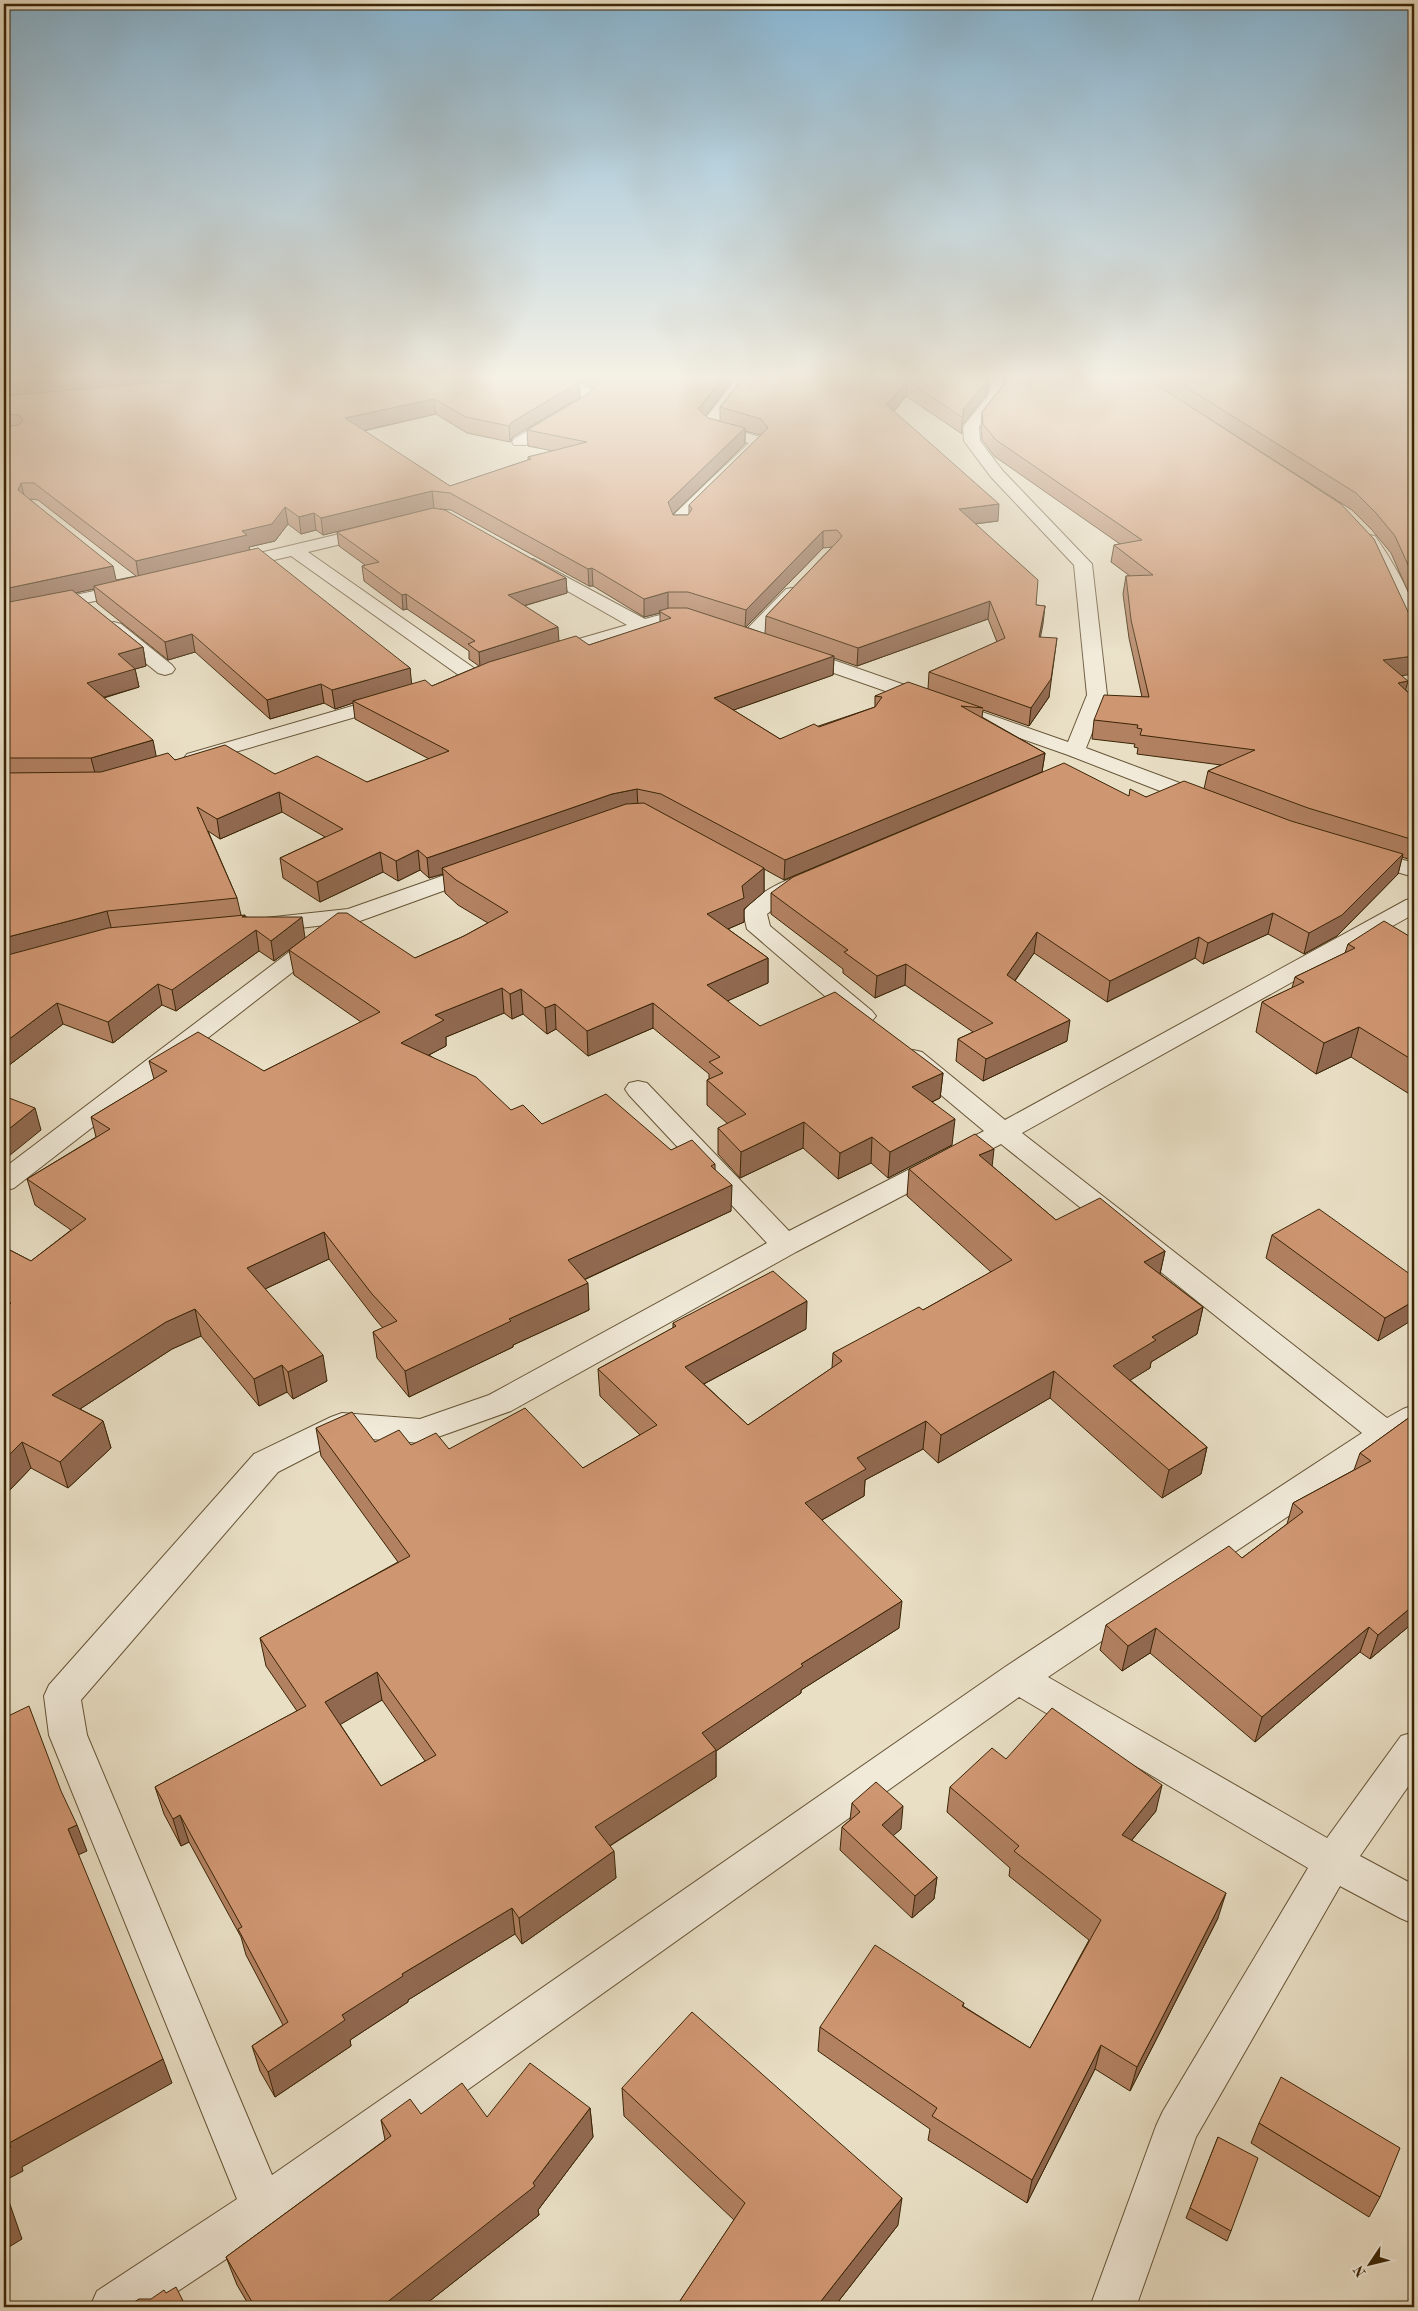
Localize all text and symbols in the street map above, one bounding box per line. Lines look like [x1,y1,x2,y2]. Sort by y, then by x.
north arrow [1346,2238,1396,2288]
text: N [1351,2262,1369,2279]

